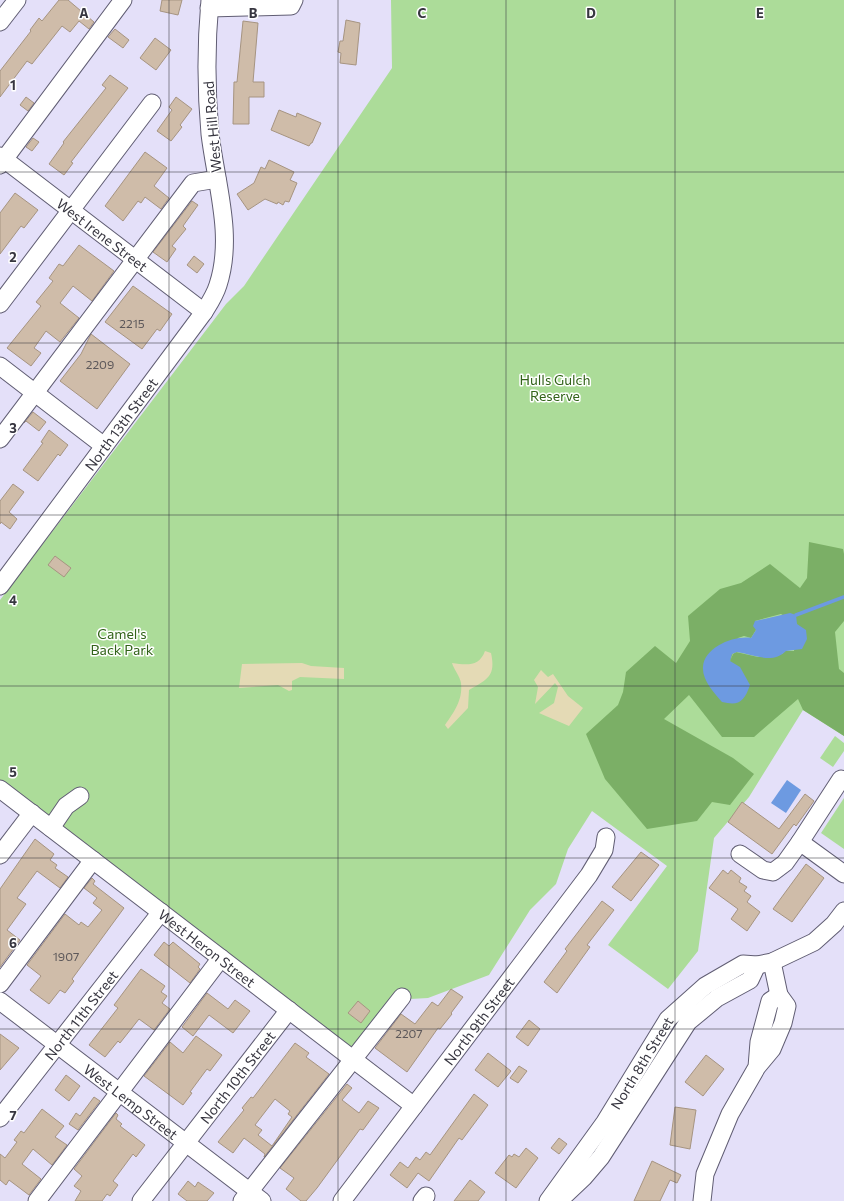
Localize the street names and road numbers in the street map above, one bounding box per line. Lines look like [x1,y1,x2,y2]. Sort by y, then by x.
street label: West Hill Road [200,80,224,174]
street label: West Irene Street [54,194,151,275]
street label: North 13th Street [81,374,161,474]
street label: West Heron Street [155,905,259,990]
street label: North 11th Street [40,966,121,1063]
street label: North 9th Street [440,973,517,1068]
street label: North 8th Street [607,1013,676,1112]
street label: North 10th Street [196,1027,278,1126]
street label: West Lemp Street [81,1060,182,1143]

